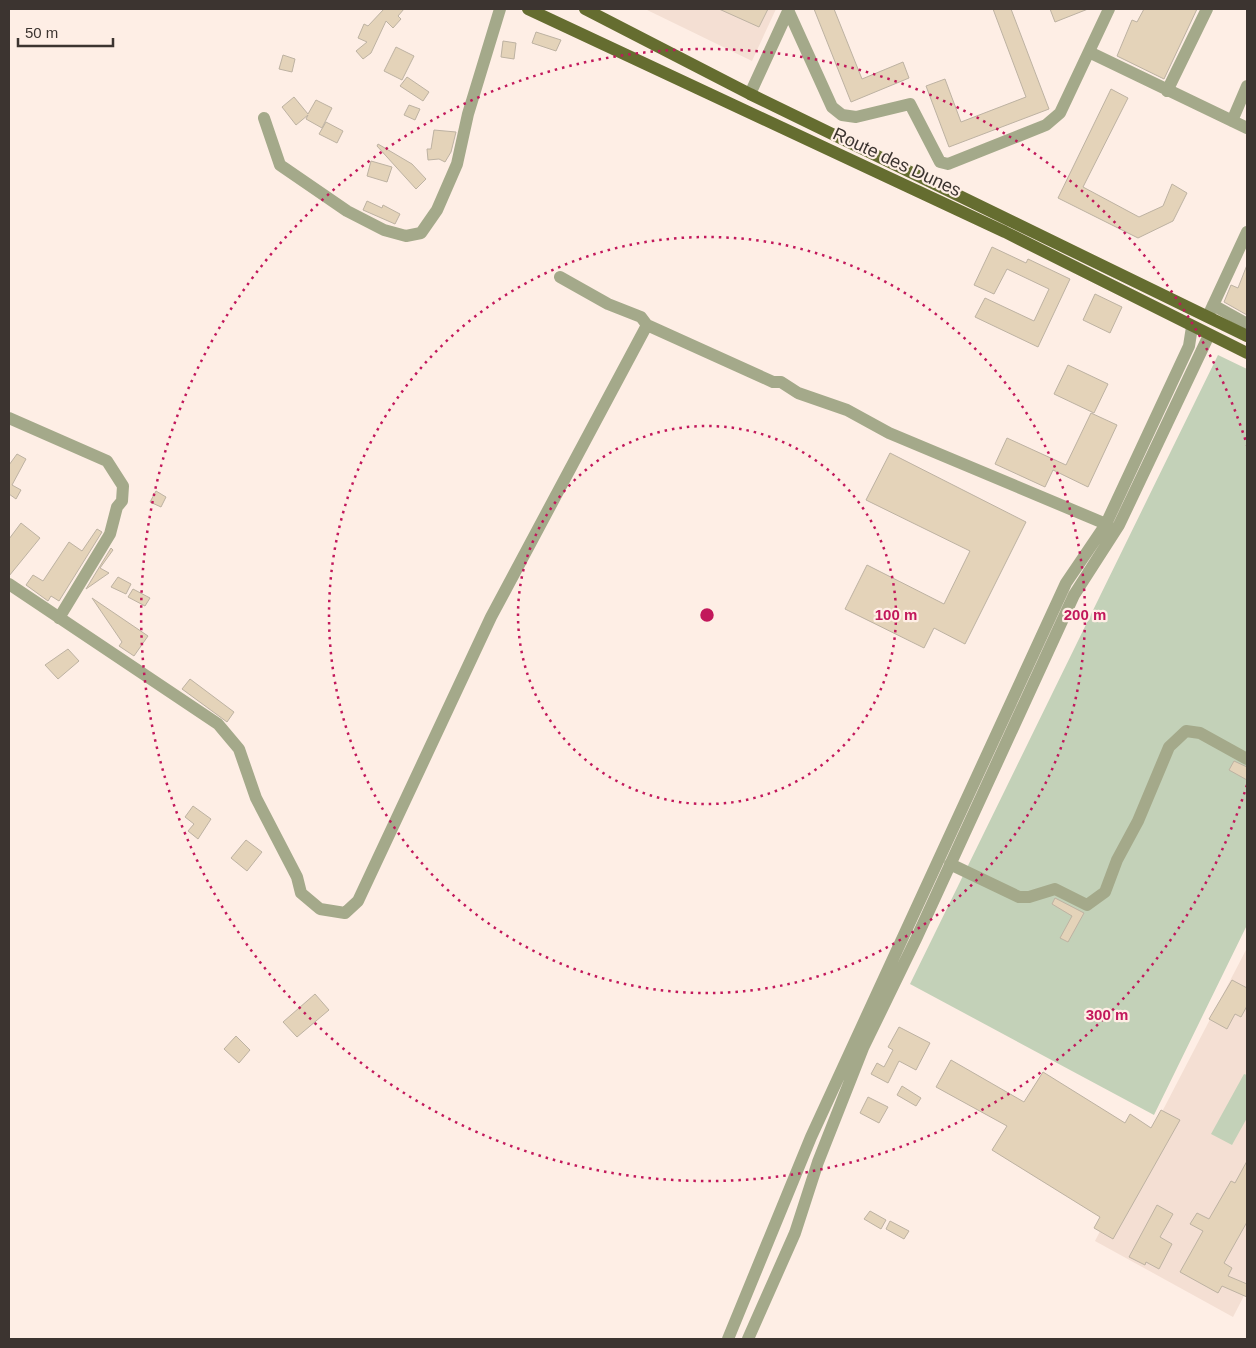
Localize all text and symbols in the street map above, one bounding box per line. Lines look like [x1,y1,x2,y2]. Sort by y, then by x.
scale bar [18,15,112,47]
text: 50 m [25,24,58,41]
street label: Route des Dunes [830,124,964,200]
centre of rings [698,606,716,624]
text: 100 m [875,606,917,623]
text: 200 m [1064,606,1106,623]
text: 300 m [1086,1006,1128,1023]

